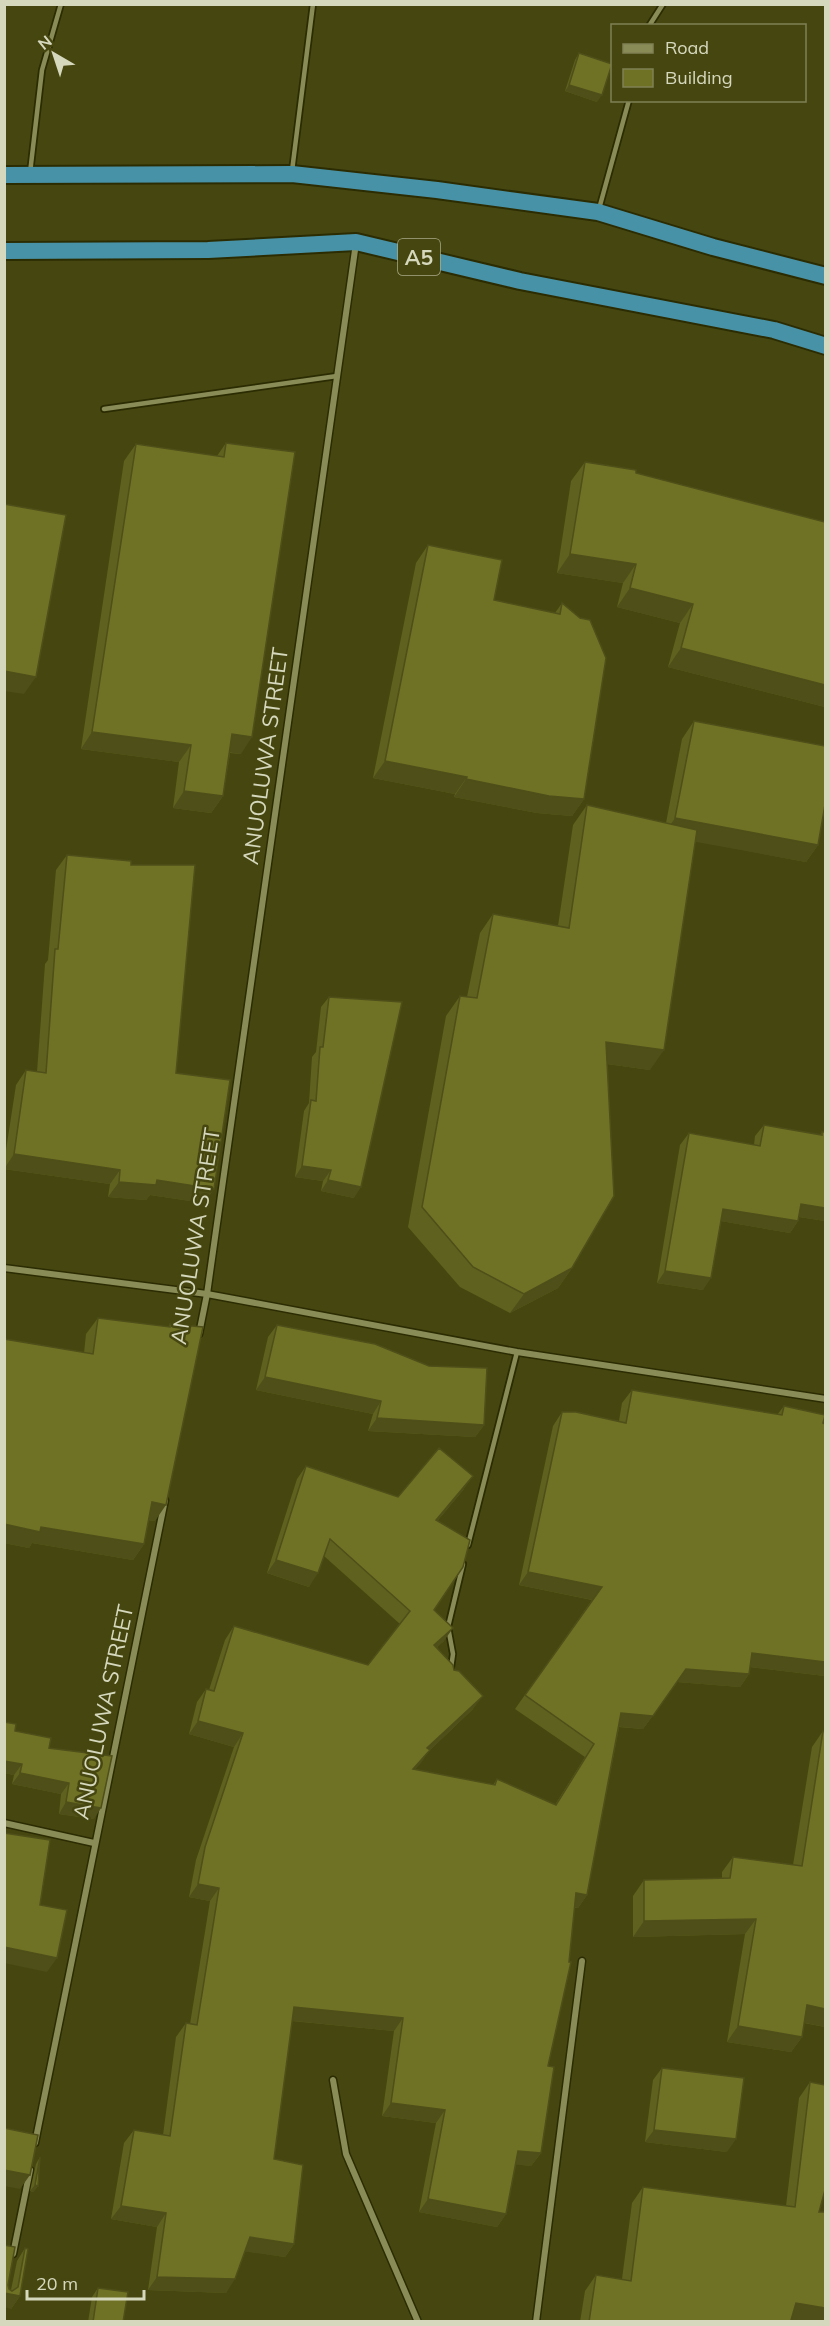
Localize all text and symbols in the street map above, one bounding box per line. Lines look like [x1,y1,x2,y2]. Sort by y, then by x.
north arrow [24,24,84,84]
legend [611,24,806,102]
text: N [34,31,56,54]
text: Road [665,36,709,59]
text: Building [665,66,733,89]
road number: A5 [398,239,440,275]
street label: ANUOLUWA STREET [236,646,294,866]
street label: ANUOLUWA STREET [164,1126,226,1346]
street label: ANUOLUWA STREET [67,1602,139,1822]
scale bar [27,2263,144,2301]
text: 20 m [36,2272,78,2295]

